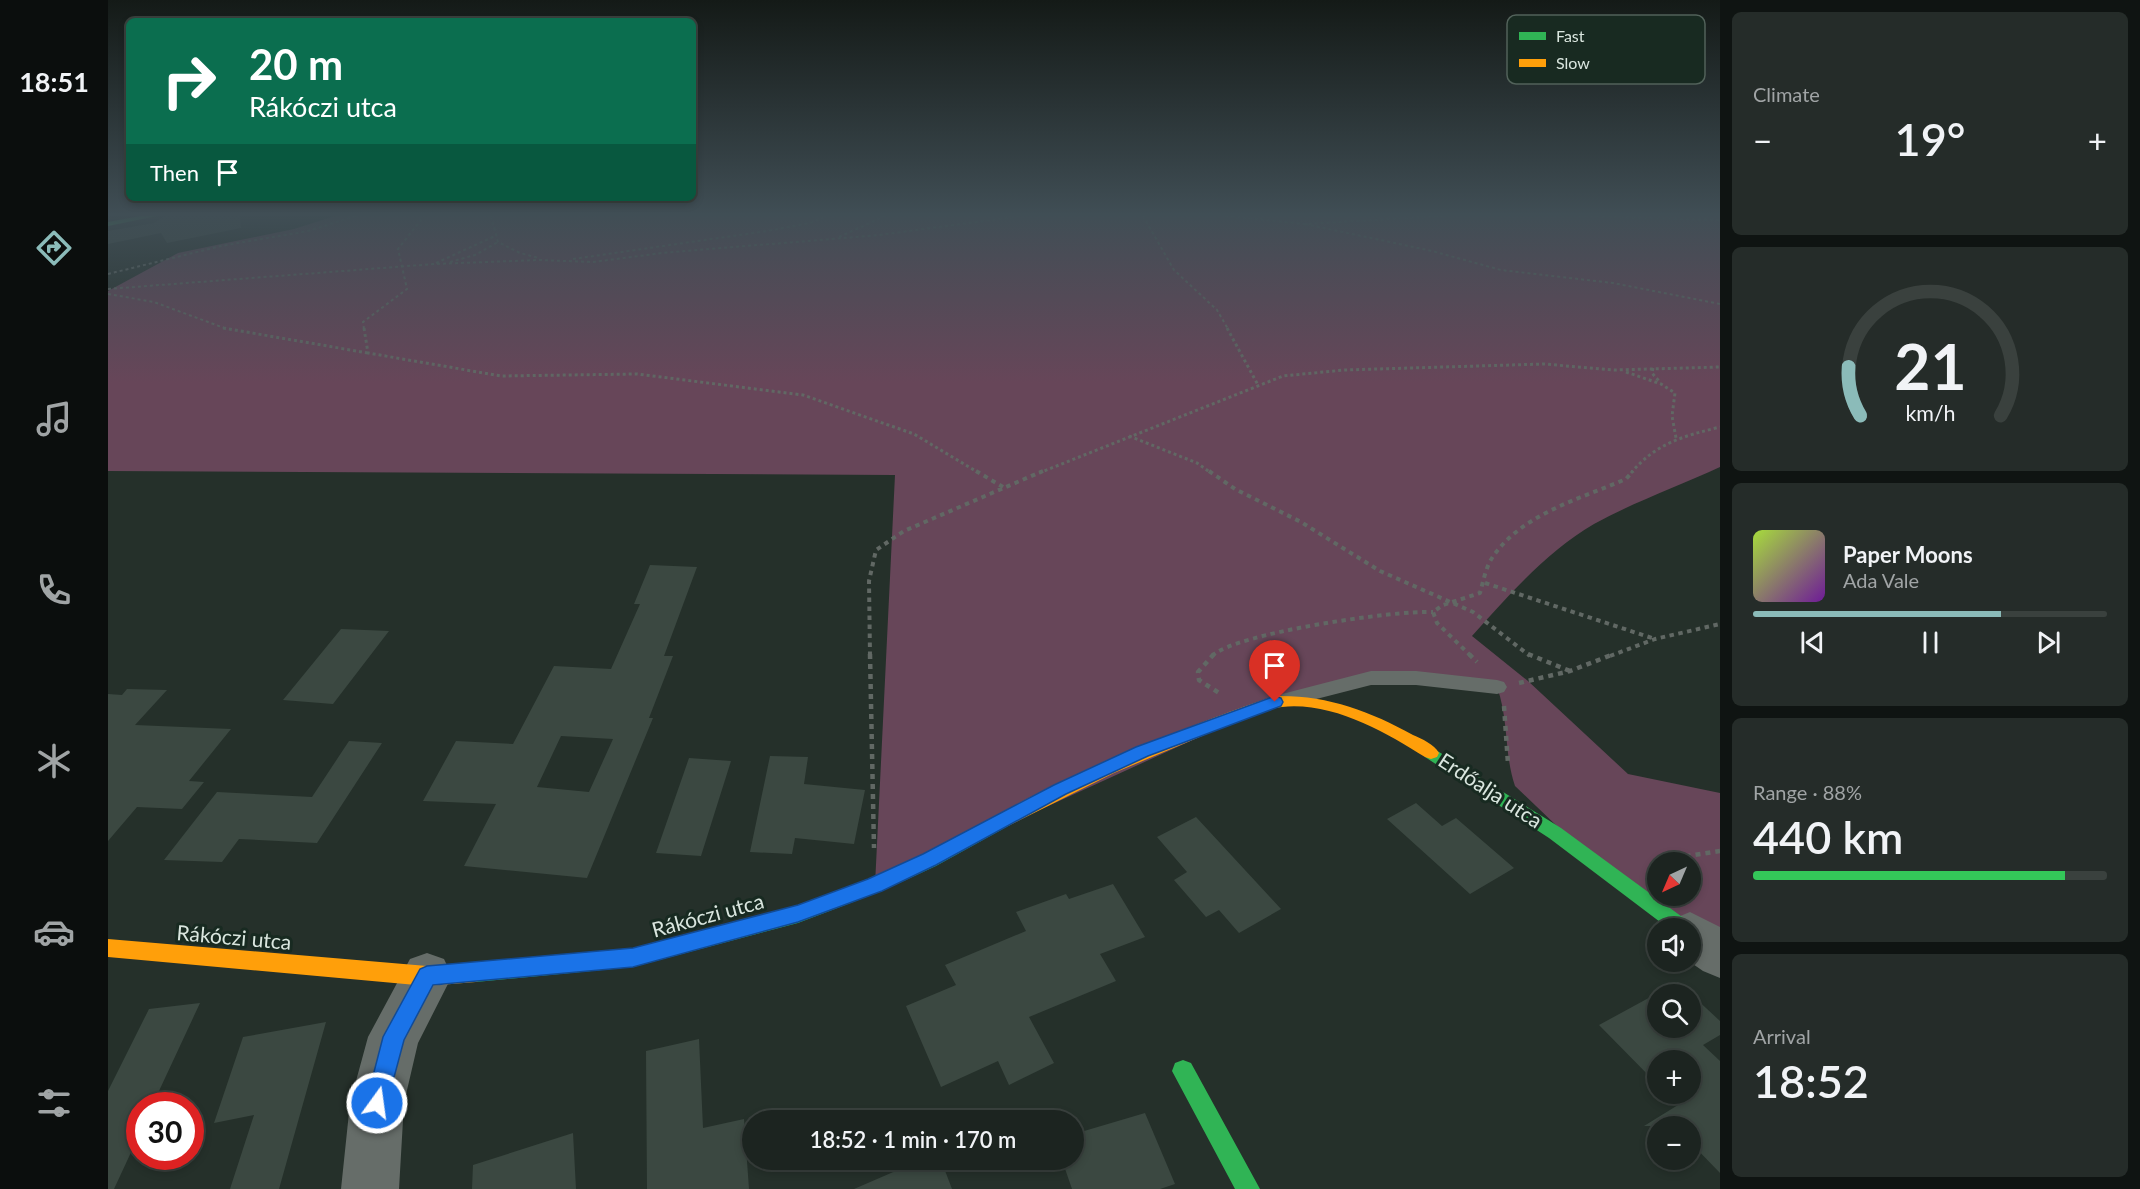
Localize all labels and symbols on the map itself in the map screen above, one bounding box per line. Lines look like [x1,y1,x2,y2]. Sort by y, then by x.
legend [1507,15,1705,84]
text: Fast [1556,26,1585,45]
text: Slow [1556,53,1590,72]
pin [1249,640,1300,702]
street label: Erdőalja utca [1434,747,1547,833]
north arrow [1647,852,1701,906]
street label: Rákóczi utca [649,888,766,942]
street label: Rákóczi utca [176,919,293,954]
position arrow [345,1071,409,1135]
speed limit sign: 30 [126,1092,204,1170]

